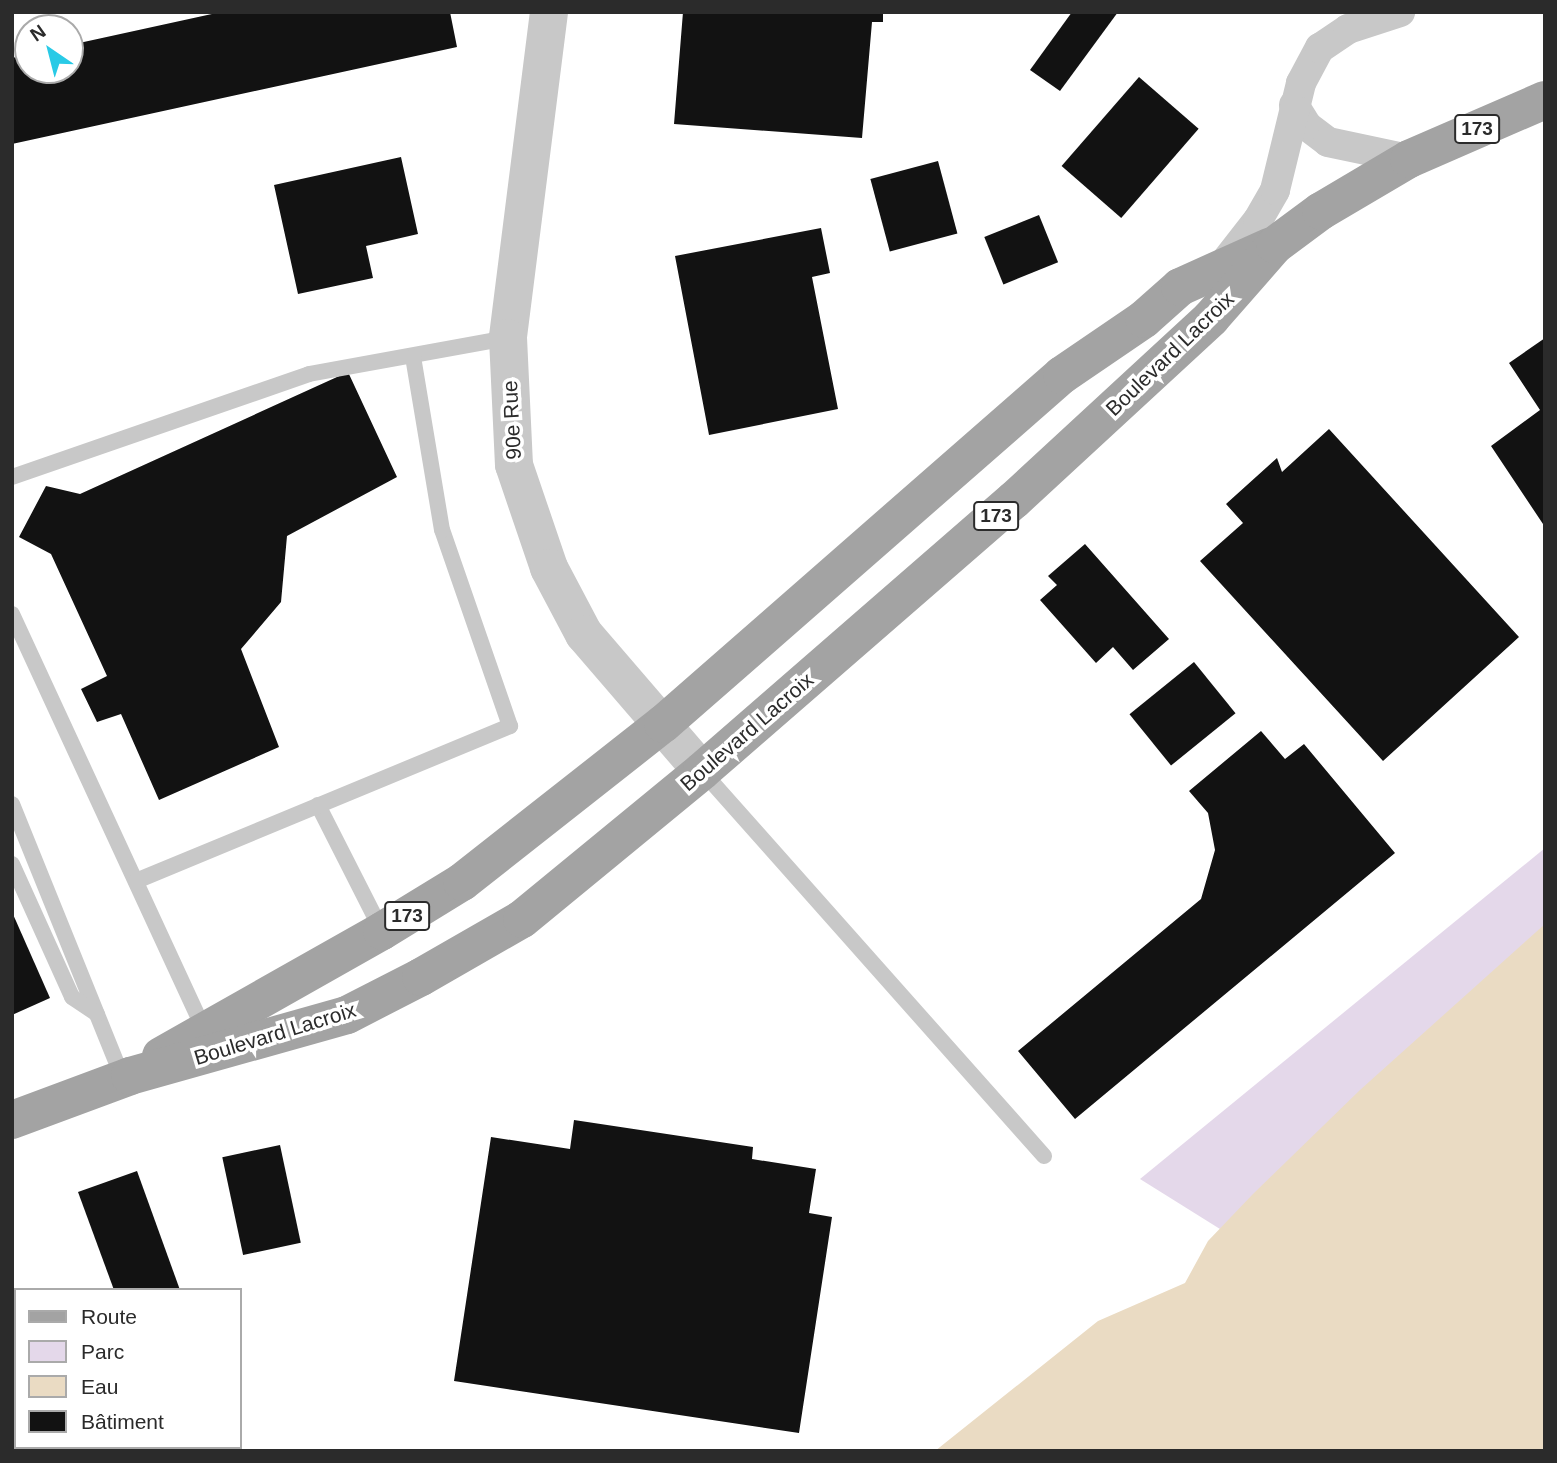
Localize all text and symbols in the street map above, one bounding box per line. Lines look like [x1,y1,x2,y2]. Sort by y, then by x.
north arrow [14,14,84,84]
text: N [26,20,49,46]
road number: 173 [1452,113,1502,144]
street label: Boulevard Lacroix [1101,287,1239,421]
street label: 90e Rue [497,380,527,460]
road number: 173 [972,500,1020,531]
street label: Boulevard Lacroix [675,667,819,797]
road number: 173 [382,900,432,932]
street label: Boulevard Lacroix [191,997,359,1071]
legend [14,1288,242,1449]
text: Route [81,1305,137,1328]
text: Parc [81,1340,124,1363]
text: Eau [81,1375,118,1398]
text: Bâtiment [81,1410,164,1433]

